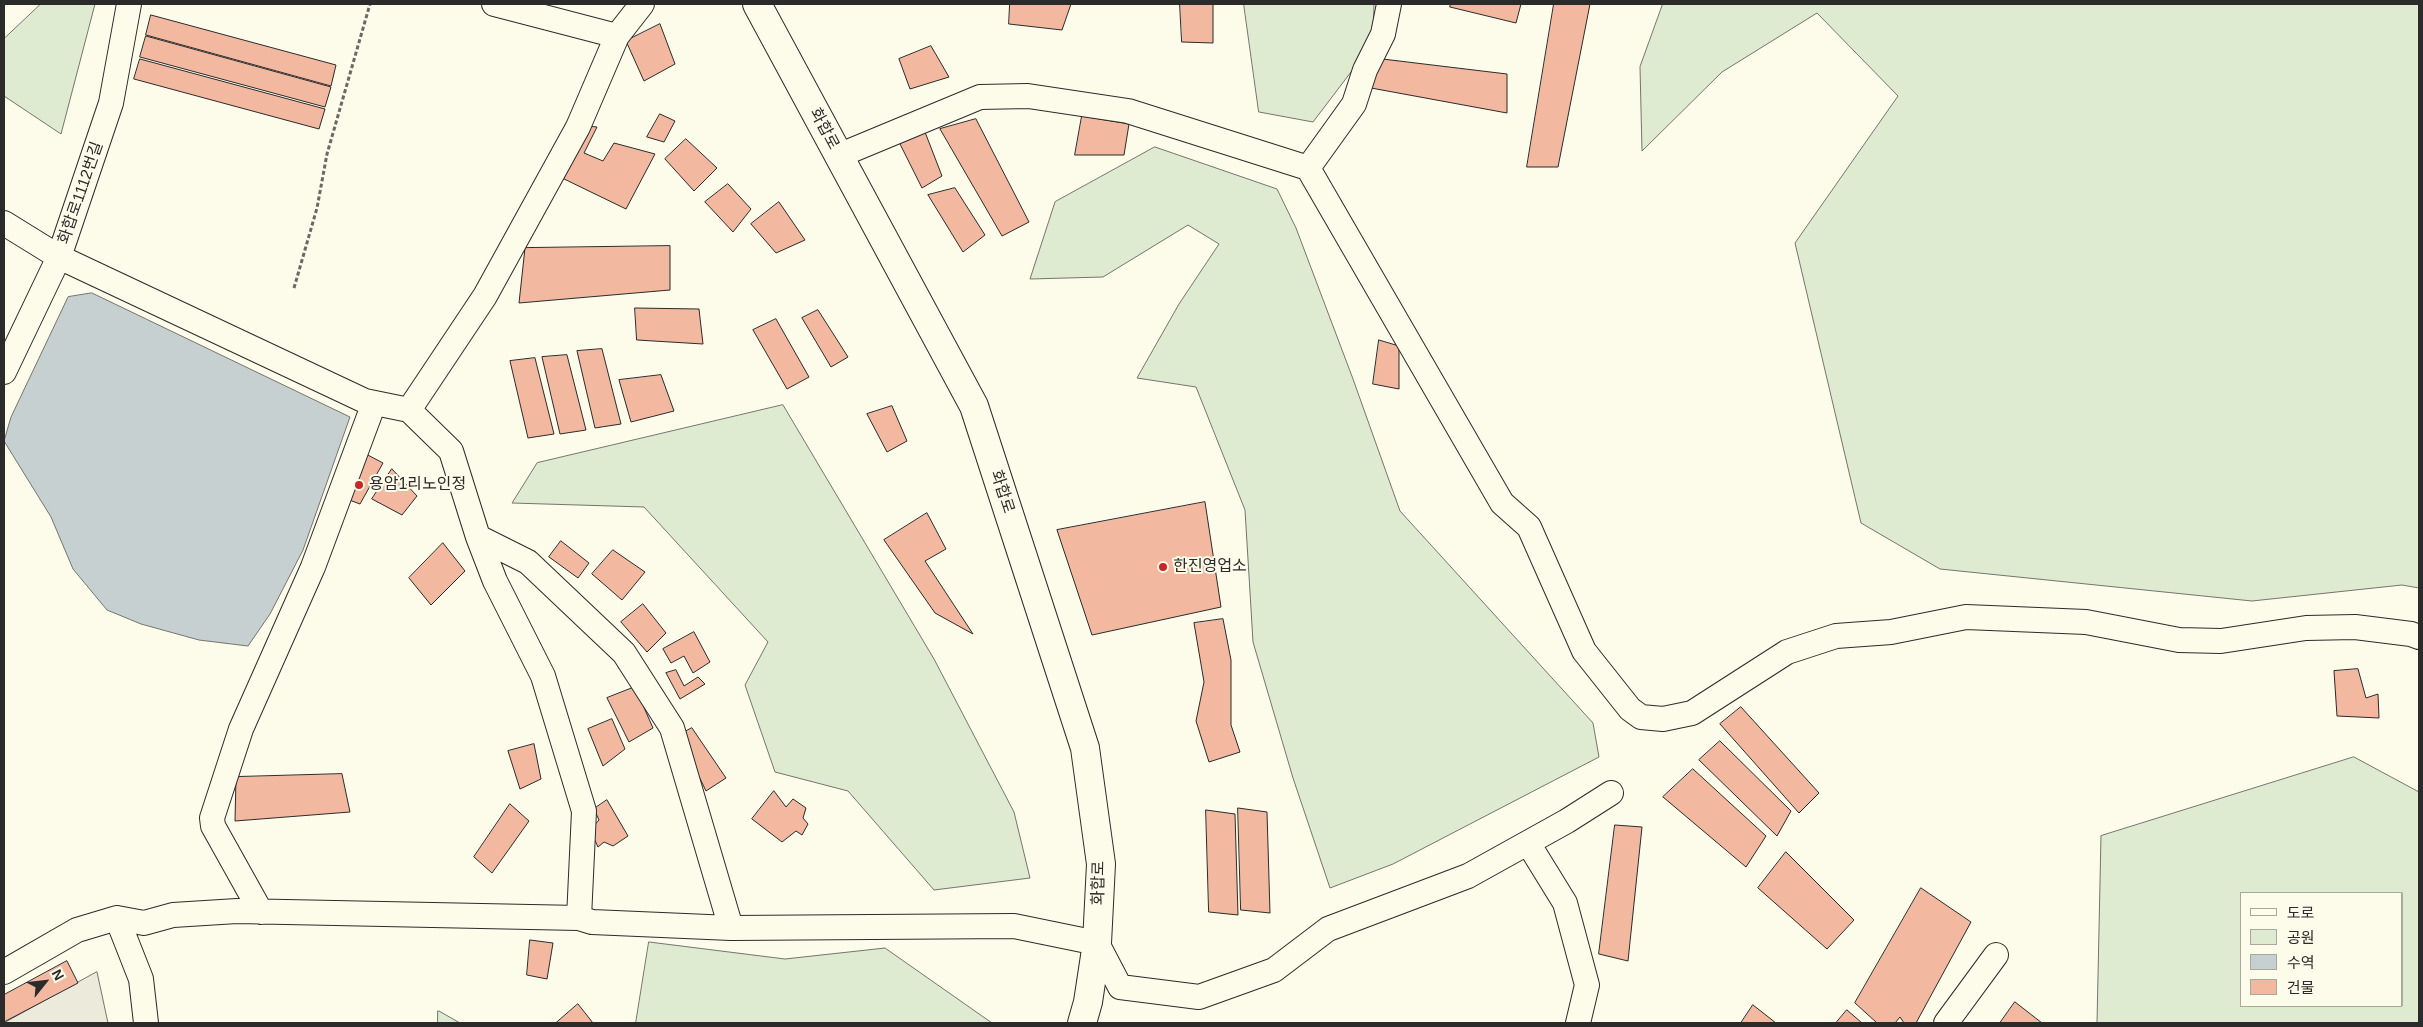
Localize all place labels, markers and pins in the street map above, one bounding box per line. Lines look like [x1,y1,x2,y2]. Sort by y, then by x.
place label: 용암1리노인정 [369,475,466,495]
marker: 용암1리노인정 [353,479,365,491]
place label: 한진영업소 [1173,557,1247,577]
marker: 한진영업소 [1157,561,1169,573]

